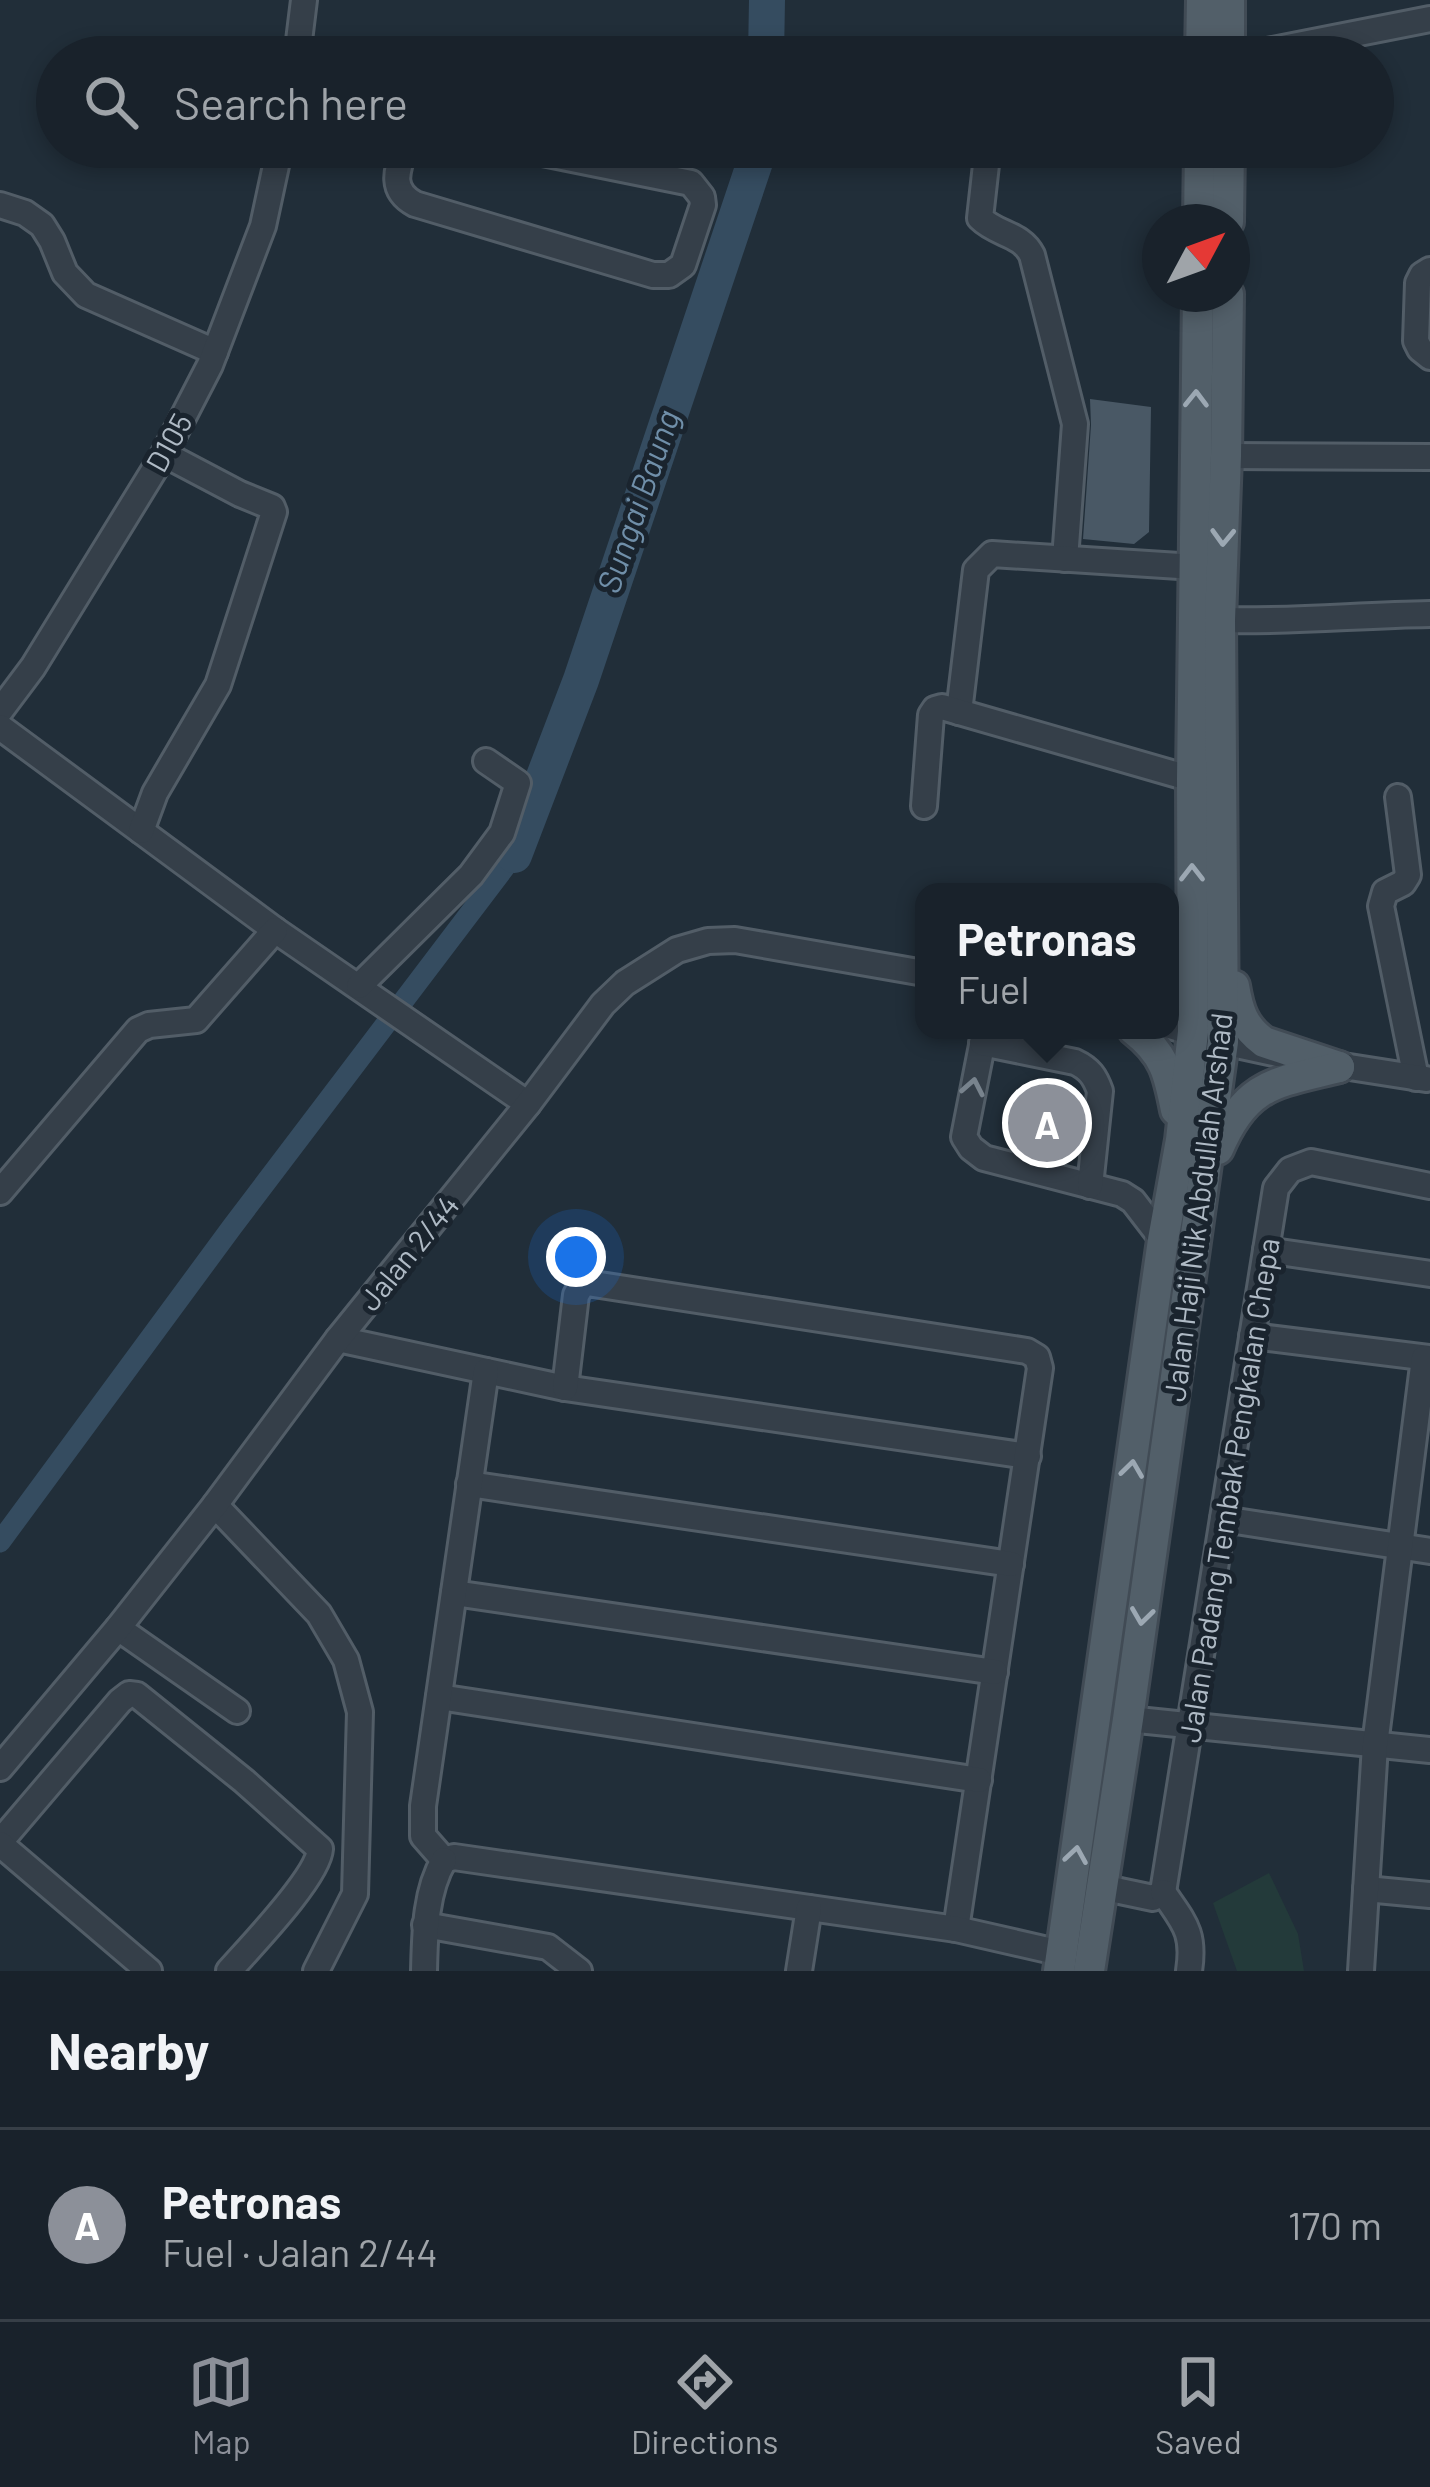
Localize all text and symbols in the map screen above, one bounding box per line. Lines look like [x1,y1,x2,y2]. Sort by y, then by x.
search box [36,36,1394,168]
icon: search [78,69,144,135]
text: Search here [174,75,408,129]
north arrow [1142,204,1250,312]
one-way arrow [1183,389,1209,408]
water label: Sungai Baung [587,404,687,598]
street label: D105 [137,406,199,478]
one-way arrow [1211,528,1237,547]
one-way arrow [1179,863,1205,881]
popup [915,883,1179,1039]
text: Petronas [957,911,1137,965]
text: Fuel [957,965,1030,1012]
street label: Jalan Haji Nik Abdullah Arshad [1155,1011,1239,1403]
one-way arrow [959,1078,985,1098]
pin: A [1008,1078,1086,1168]
street label: Jalan 2/44 [351,1187,465,1317]
your location [546,1227,606,1287]
street label: Jalan Padang Tembak Pengkalan Chepa [1170,1235,1286,1745]
one-way arrow [1118,1459,1144,1479]
one-way arrow [1130,1606,1156,1625]
one-way arrow [1062,1846,1088,1865]
text: Nearby [48,2019,209,2080]
text: Petronas [162,2174,341,2228]
text: A [74,2201,100,2248]
text: 170 m [1288,2201,1382,2248]
text: Fuel · Jalan 2/44 [162,2228,438,2275]
tab: Map [188,2349,254,2461]
tab: Directions [631,2349,778,2461]
tab: Saved [1155,2349,1242,2461]

